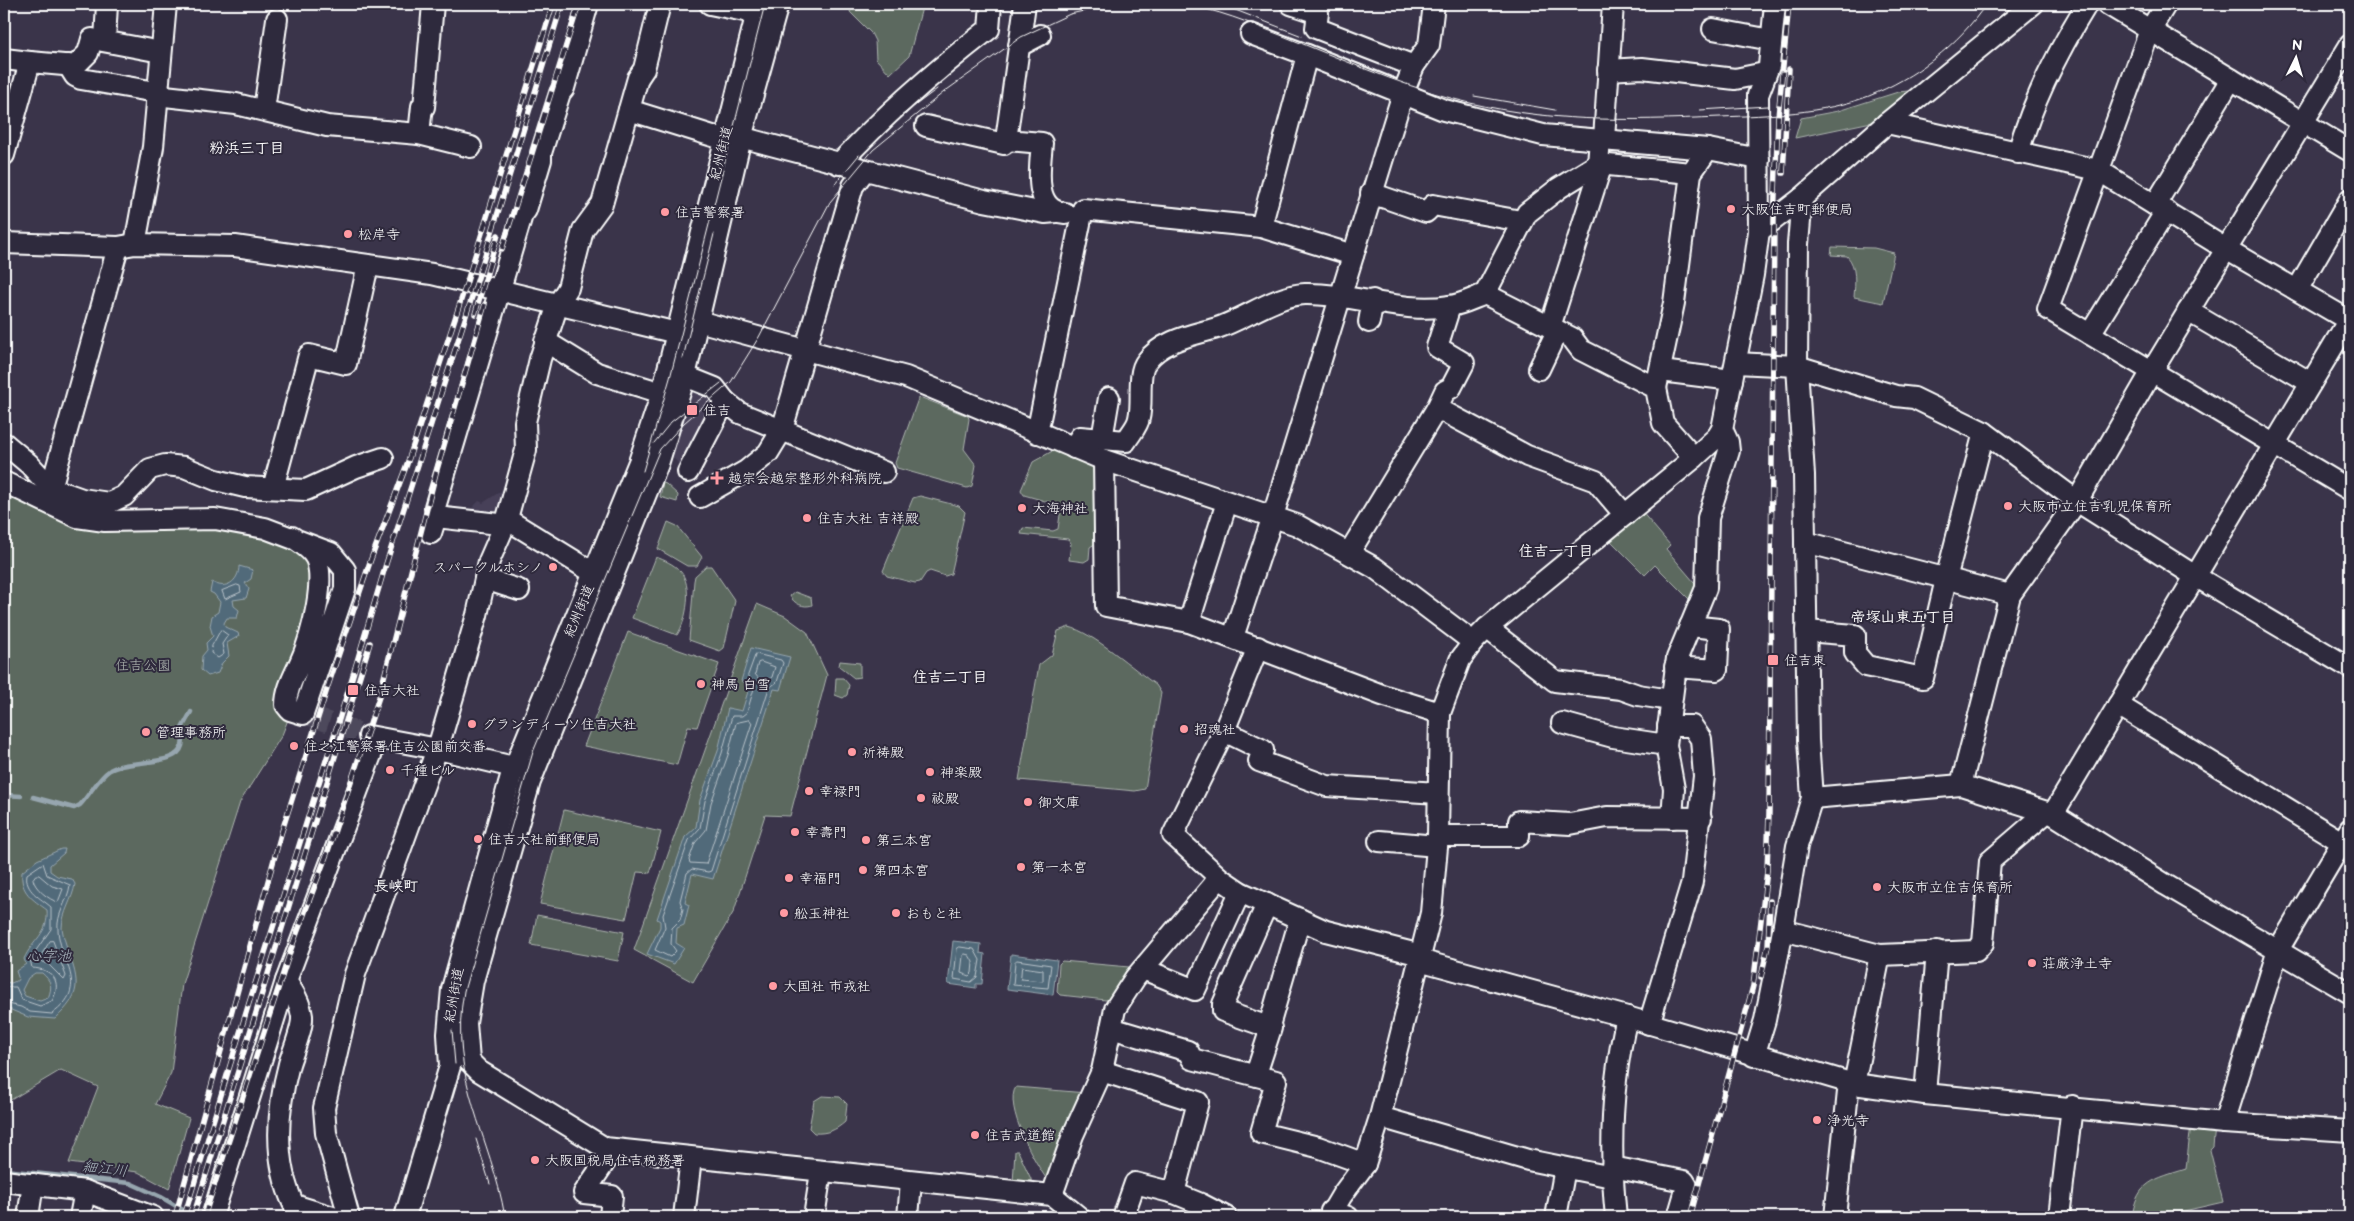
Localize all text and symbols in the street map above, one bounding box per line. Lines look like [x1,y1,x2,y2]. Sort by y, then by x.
north arrow [2272,32,2322,82]
text: N [2291,37,2303,54]
street label: 紀州街道 [706,124,736,182]
district label: 粉浜三丁目 [209,139,285,158]
place label: 大阪住吉町郵便局 [1741,201,1853,218]
marker: 大阪住吉町郵便局 [1725,203,1737,215]
place label: 住吉警察署 [675,204,745,221]
marker: 住吉警察署 [659,206,671,218]
place label: 松岸寺 [358,226,400,243]
marker: 松岸寺 [342,228,354,240]
place label: 住吉 [703,402,731,419]
marker: 住吉 [685,403,699,417]
place label: 越宗会越宗整形外科病院 [728,470,882,487]
marker: 越宗会越宗整形外科病院 [710,471,724,485]
place label: 大阪市立住吉乳児保育所 [2018,498,2172,515]
place label: 大海神社 [1032,500,1088,517]
marker: 大阪市立住吉乳児保育所 [2002,500,2014,512]
marker: 大海神社 [1016,502,1028,514]
place label: 住吉大社 吉祥殿 [817,510,919,527]
marker: 住吉大社 吉祥殿 [801,512,813,524]
district label: 住吉一丁目 [1518,542,1594,561]
place label: スパークルホシノ [433,559,543,576]
marker: スパークルホシノ [547,561,559,573]
street label: 紀州街道 [560,582,598,640]
district label: 帝塚山東五丁目 [1850,608,1956,627]
place label: 住吉東 [1784,652,1826,669]
marker: 住吉東 [1766,653,1780,667]
park label: 住吉公園 [115,657,171,674]
district label: 住吉二丁目 [912,668,988,687]
place label: 神馬 白雪 [711,676,771,693]
marker: 神馬 白雪 [695,678,707,690]
place label: 住吉大社 [364,682,420,699]
marker: 住吉大社 [346,683,360,697]
place label: グランディーソ住吉大社 [482,716,637,733]
marker: グランディーソ住吉大社 [466,718,478,730]
place label: 招魂社 [1194,721,1236,738]
marker: 招魂社 [1178,723,1190,735]
place label: 管理事務所 [156,724,226,741]
marker: 管理事務所 [140,726,152,738]
place label: 住之江警察署住吉公園前交番 [304,738,486,755]
marker: 住之江警察署住吉公園前交番 [288,740,300,752]
place label: 祈祷殿 [862,744,904,761]
marker: 祈祷殿 [846,746,858,758]
place label: 千種ビル [400,762,456,779]
marker: 千種ビル [384,764,396,776]
place label: 神楽殿 [940,764,982,781]
marker: 神楽殿 [924,766,936,778]
place label: 幸禄門 [819,783,861,800]
marker: 幸禄門 [803,785,815,797]
place label: 祓殿 [931,790,959,807]
marker: 祓殿 [915,792,927,804]
place label: 御文庫 [1038,794,1080,811]
marker: 御文庫 [1022,796,1034,808]
place label: 幸壽門 [805,824,847,841]
marker: 幸壽門 [789,826,801,838]
place label: 住吉大社前郵便局 [488,831,600,848]
place label: 第三本宮 [876,832,932,849]
marker: 住吉大社前郵便局 [472,833,484,845]
marker: 第三本宮 [860,834,872,846]
place label: 第一本宮 [1031,859,1087,876]
marker: 第一本宮 [1015,861,1027,873]
place label: 第四本宮 [873,862,929,879]
marker: 第四本宮 [857,864,869,876]
place label: 幸福門 [799,870,841,887]
marker: 幸福門 [783,872,795,884]
district label: 長峡町 [373,877,419,896]
place label: 大阪市立住吉保育所 [1887,879,2013,896]
marker: 大阪市立住吉保育所 [1871,881,1883,893]
place label: 舩玉神社 [794,905,850,922]
place label: おもと社 [906,905,962,922]
marker: 舩玉神社 [778,907,790,919]
marker: おもと社 [890,907,902,919]
water label: 心字池 [26,947,72,966]
place label: 荘厳浄土寺 [2042,955,2112,972]
marker: 荘厳浄土寺 [2026,957,2038,969]
street label: 紀州街道 [441,966,467,1024]
place label: 大国社 市戎社 [783,978,871,995]
marker: 大国社 市戎社 [767,980,779,992]
place label: 浄光寺 [1827,1112,1869,1129]
marker: 浄光寺 [1811,1114,1823,1126]
place label: 住吉武道館 [985,1127,1055,1144]
marker: 住吉武道館 [969,1129,981,1141]
place label: 大阪国税局住吉税務署 [545,1152,685,1169]
marker: 大阪国税局住吉税務署 [529,1154,541,1166]
water label: 細江川 [82,1157,128,1181]

